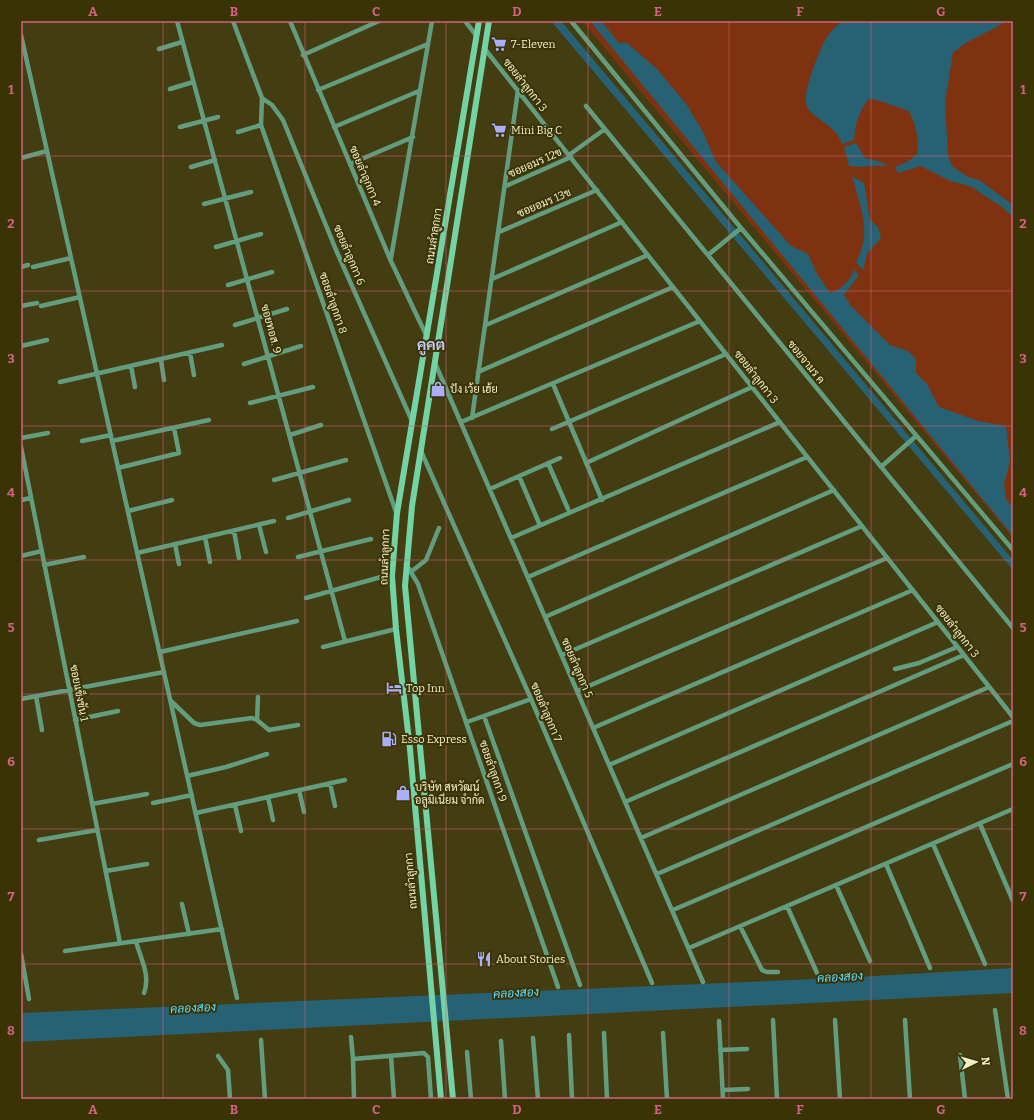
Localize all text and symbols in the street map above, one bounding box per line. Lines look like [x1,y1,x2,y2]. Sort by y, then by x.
text: A [88,4,98,19]
text: B [230,4,238,19]
text: C [372,4,380,19]
text: D [512,4,522,19]
text: E [654,4,662,19]
text: F [796,4,804,19]
text: G [936,4,946,19]
supermarket icon: 7-Eleven [490,35,508,53]
place label: 7-Eleven [511,38,556,51]
street label: ซอยลำลูกกา 3 [499,55,551,115]
text: 1 [8,82,14,97]
text: 1 [1020,82,1026,97]
supermarket icon: Mini Big C [490,121,508,139]
place label: Mini Big C [511,124,562,137]
street label: ซอยลำลูกกา 4 [346,143,385,209]
street label: ซอยอมร 12ข [506,145,564,181]
street label: ซอยอมร 13ข [515,186,573,220]
street label: ถนนลำลูกกา [422,207,446,265]
text: 2 [7,216,15,231]
text: 2 [1019,216,1027,231]
street label: ซอยลำลูกกา 6 [330,222,368,288]
street label: ซอยลำลูกกา 8 [315,270,351,336]
street label: ซอยทอส. 9 [258,303,284,355]
district label: คูคต [417,336,445,356]
street label: ซอยจามร ค [785,338,827,386]
street label: ซอยลำลูกกา 3 [730,347,782,407]
text: 3 [7,351,15,366]
text: 3 [1019,351,1027,366]
shop icon: ปัง เว้ย เฮ้ย [429,380,447,398]
place label: ปัง เว้ย เฮ้ย [450,382,498,396]
text: 4 [7,485,15,500]
text: 4 [1019,485,1027,500]
street label: ถนนลำลูกกา [377,528,393,586]
street label: ซอยลำลูกกา 3 [931,601,983,661]
text: 5 [7,620,15,635]
text: 5 [1019,620,1027,635]
street label: ซอยลำลูกกา 5 [558,636,596,700]
street label: ซอยแข็งขัน 1 [67,663,94,723]
hotel icon: Top Inn [385,679,403,697]
street label: ซอยลำลูกกา 7 [527,680,565,745]
place label: Top Inn [406,682,445,695]
fuel station icon: Esso Express [380,730,398,748]
place label: Esso Express [401,733,467,746]
street label: ซอยลำลูกกา 9 [475,738,511,804]
text: 6 [7,754,15,769]
text: 6 [1019,754,1027,769]
place label: บริษัท สหวัฒน์ อลูมิเนียม จำกัด [415,779,485,808]
shop icon: บริษัท สหวัฒน์ อลูมิเนียม จำกัด [394,784,412,802]
street label: ถนนลำลูกกา [401,852,421,910]
text: 7 [8,889,15,904]
text: 7 [1020,889,1027,904]
restaurant icon: About Stories [475,950,493,968]
place label: About Stories [496,953,565,966]
water label: คลองสอง [817,969,864,985]
water label: คลองสอง [493,985,540,1001]
water label: คลองสอง [170,1000,217,1016]
text: 8 [7,1023,15,1038]
text: 8 [1019,1023,1027,1038]
north arrow [956,1042,996,1082]
text: N [979,1056,992,1066]
text: A [88,1102,98,1117]
text: B [230,1102,238,1117]
text: C [372,1102,380,1117]
text: D [512,1102,522,1117]
text: E [654,1102,662,1117]
text: F [796,1102,804,1117]
text: G [936,1102,946,1117]

